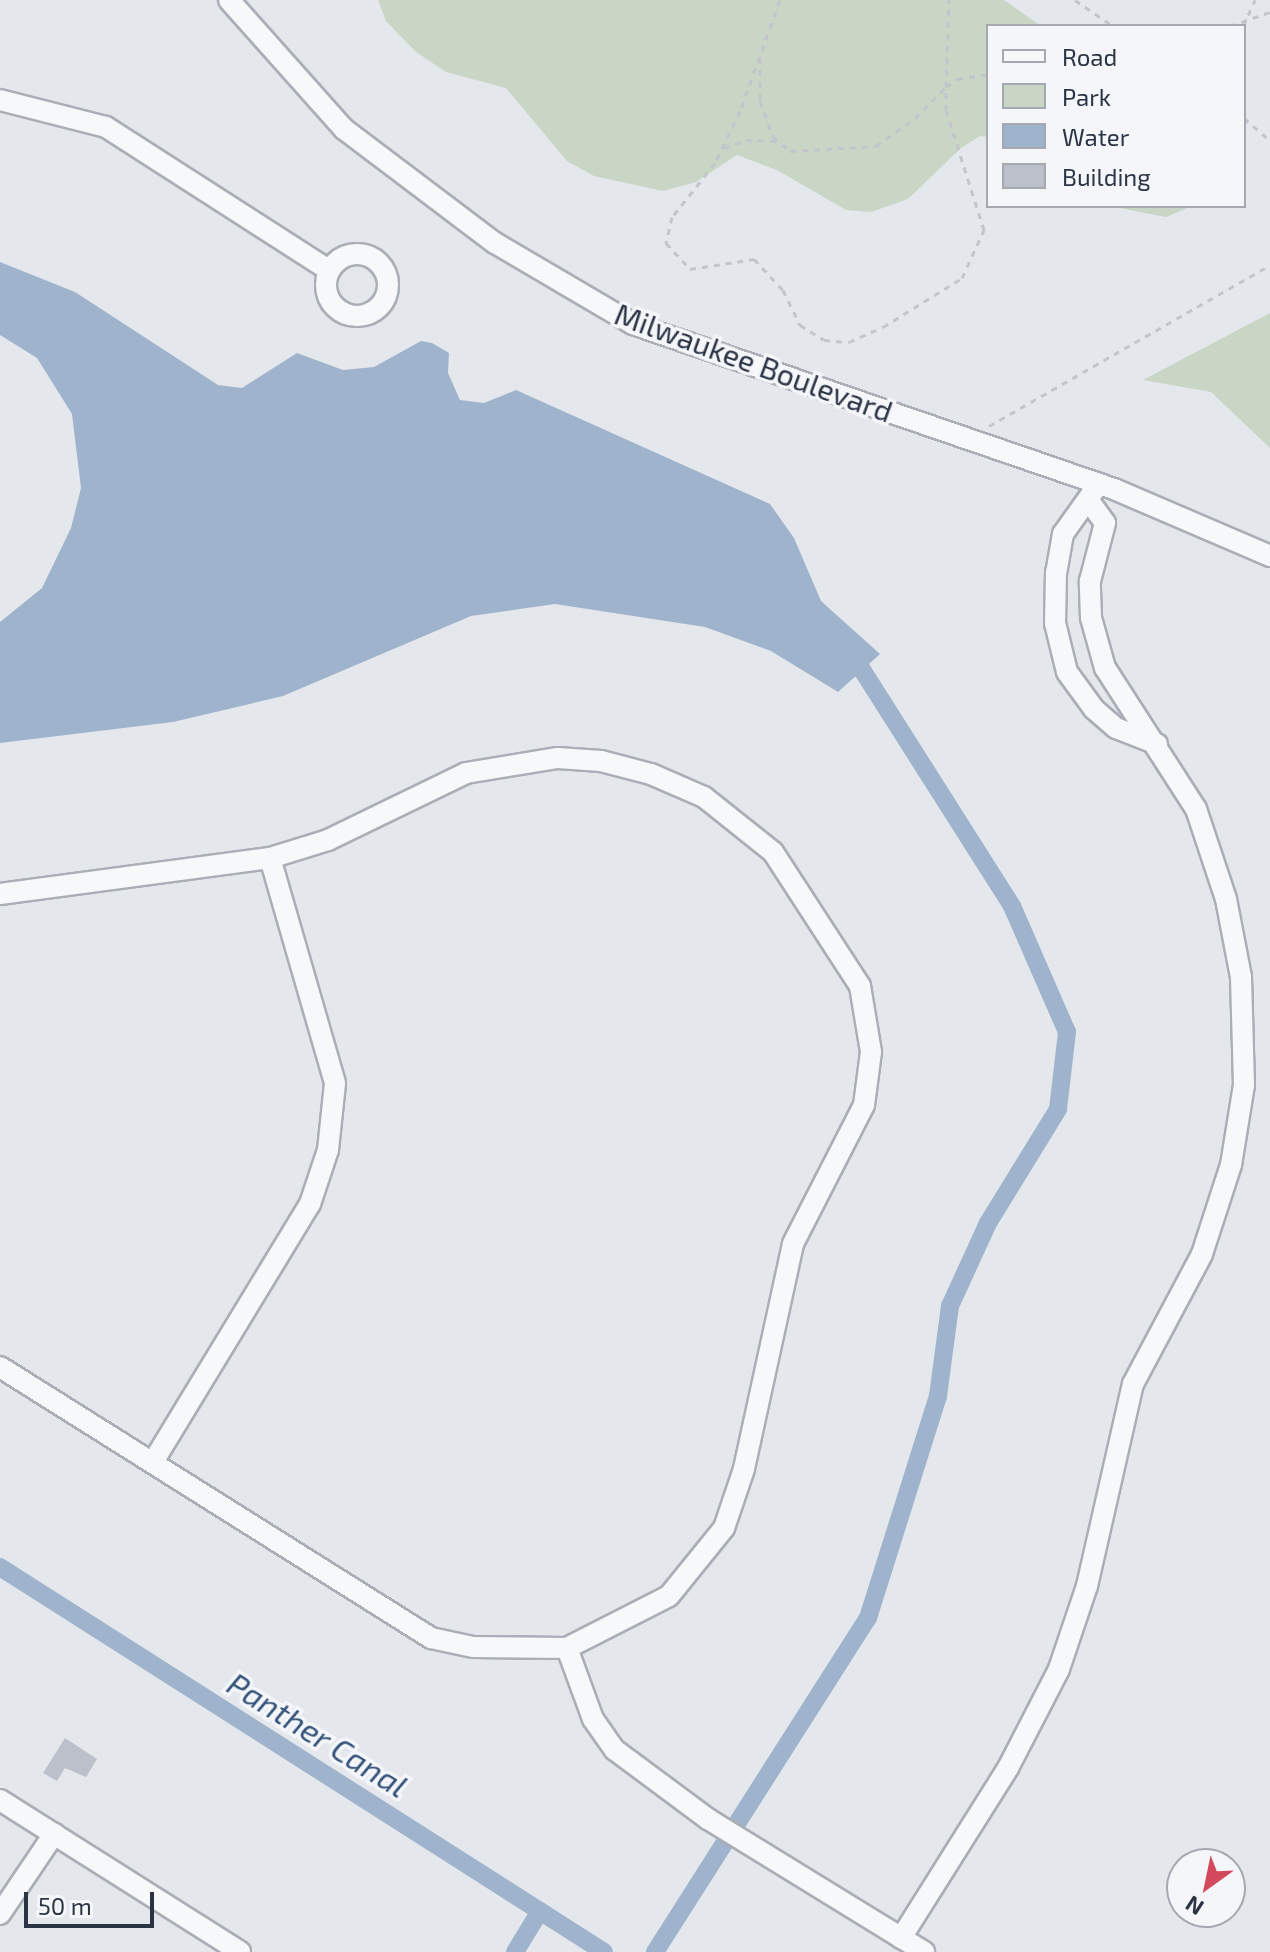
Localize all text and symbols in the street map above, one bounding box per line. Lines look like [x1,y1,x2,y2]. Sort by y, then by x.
legend [986,24,1246,208]
text: Road [1062,42,1117,71]
text: Park [1062,82,1111,111]
text: Water [1062,122,1129,151]
text: Building [1062,162,1151,191]
street label: Milwaukee Boulevard [610,295,898,429]
water label: Panther Canal [221,1663,415,1805]
north arrow [1166,1848,1246,1928]
scale bar [28,1876,158,1926]
text: 50 m [38,1891,92,1920]
text: N [1180,1891,1208,1922]

